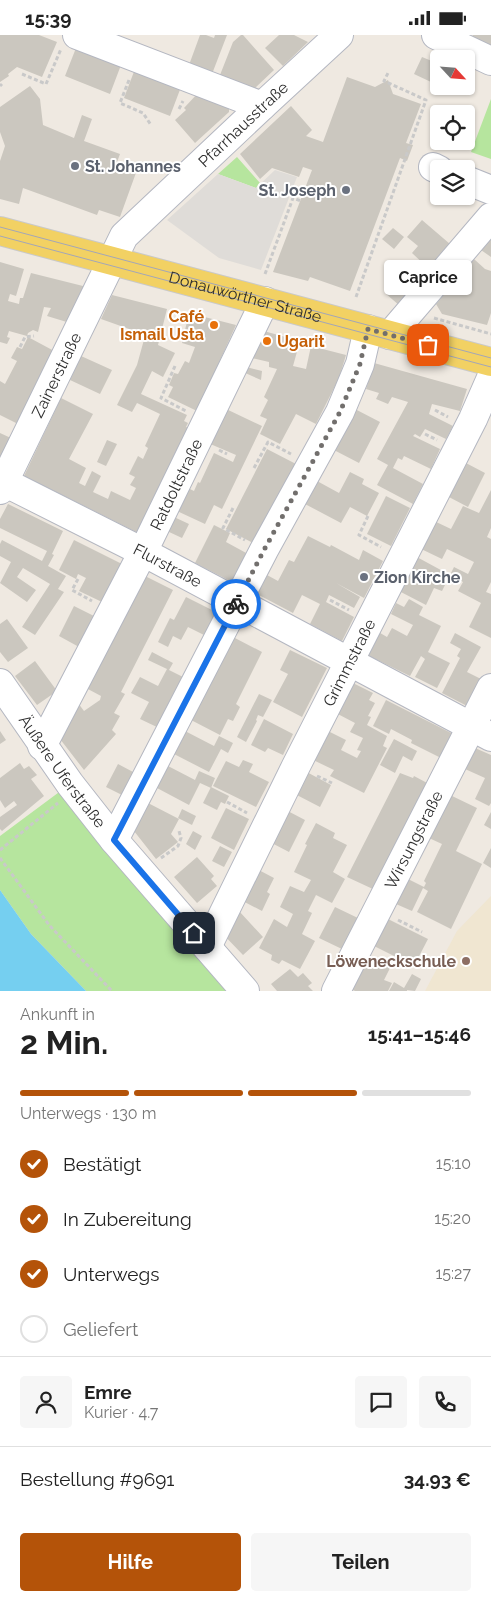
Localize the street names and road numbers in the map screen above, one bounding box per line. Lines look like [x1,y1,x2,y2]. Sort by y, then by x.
street label: Pfarrhausstraße [194,77,292,171]
street label: Donauwörther Straße [167,267,324,326]
street label: Zainerstraße [27,329,85,421]
street label: Ratdoltstraße [146,436,206,533]
street label: Flurstraße [130,539,205,591]
street label: Grimmstraße [319,615,379,709]
street label: Äußere Uferstraße [15,710,110,831]
street label: Wirsungstraße [380,787,446,892]

